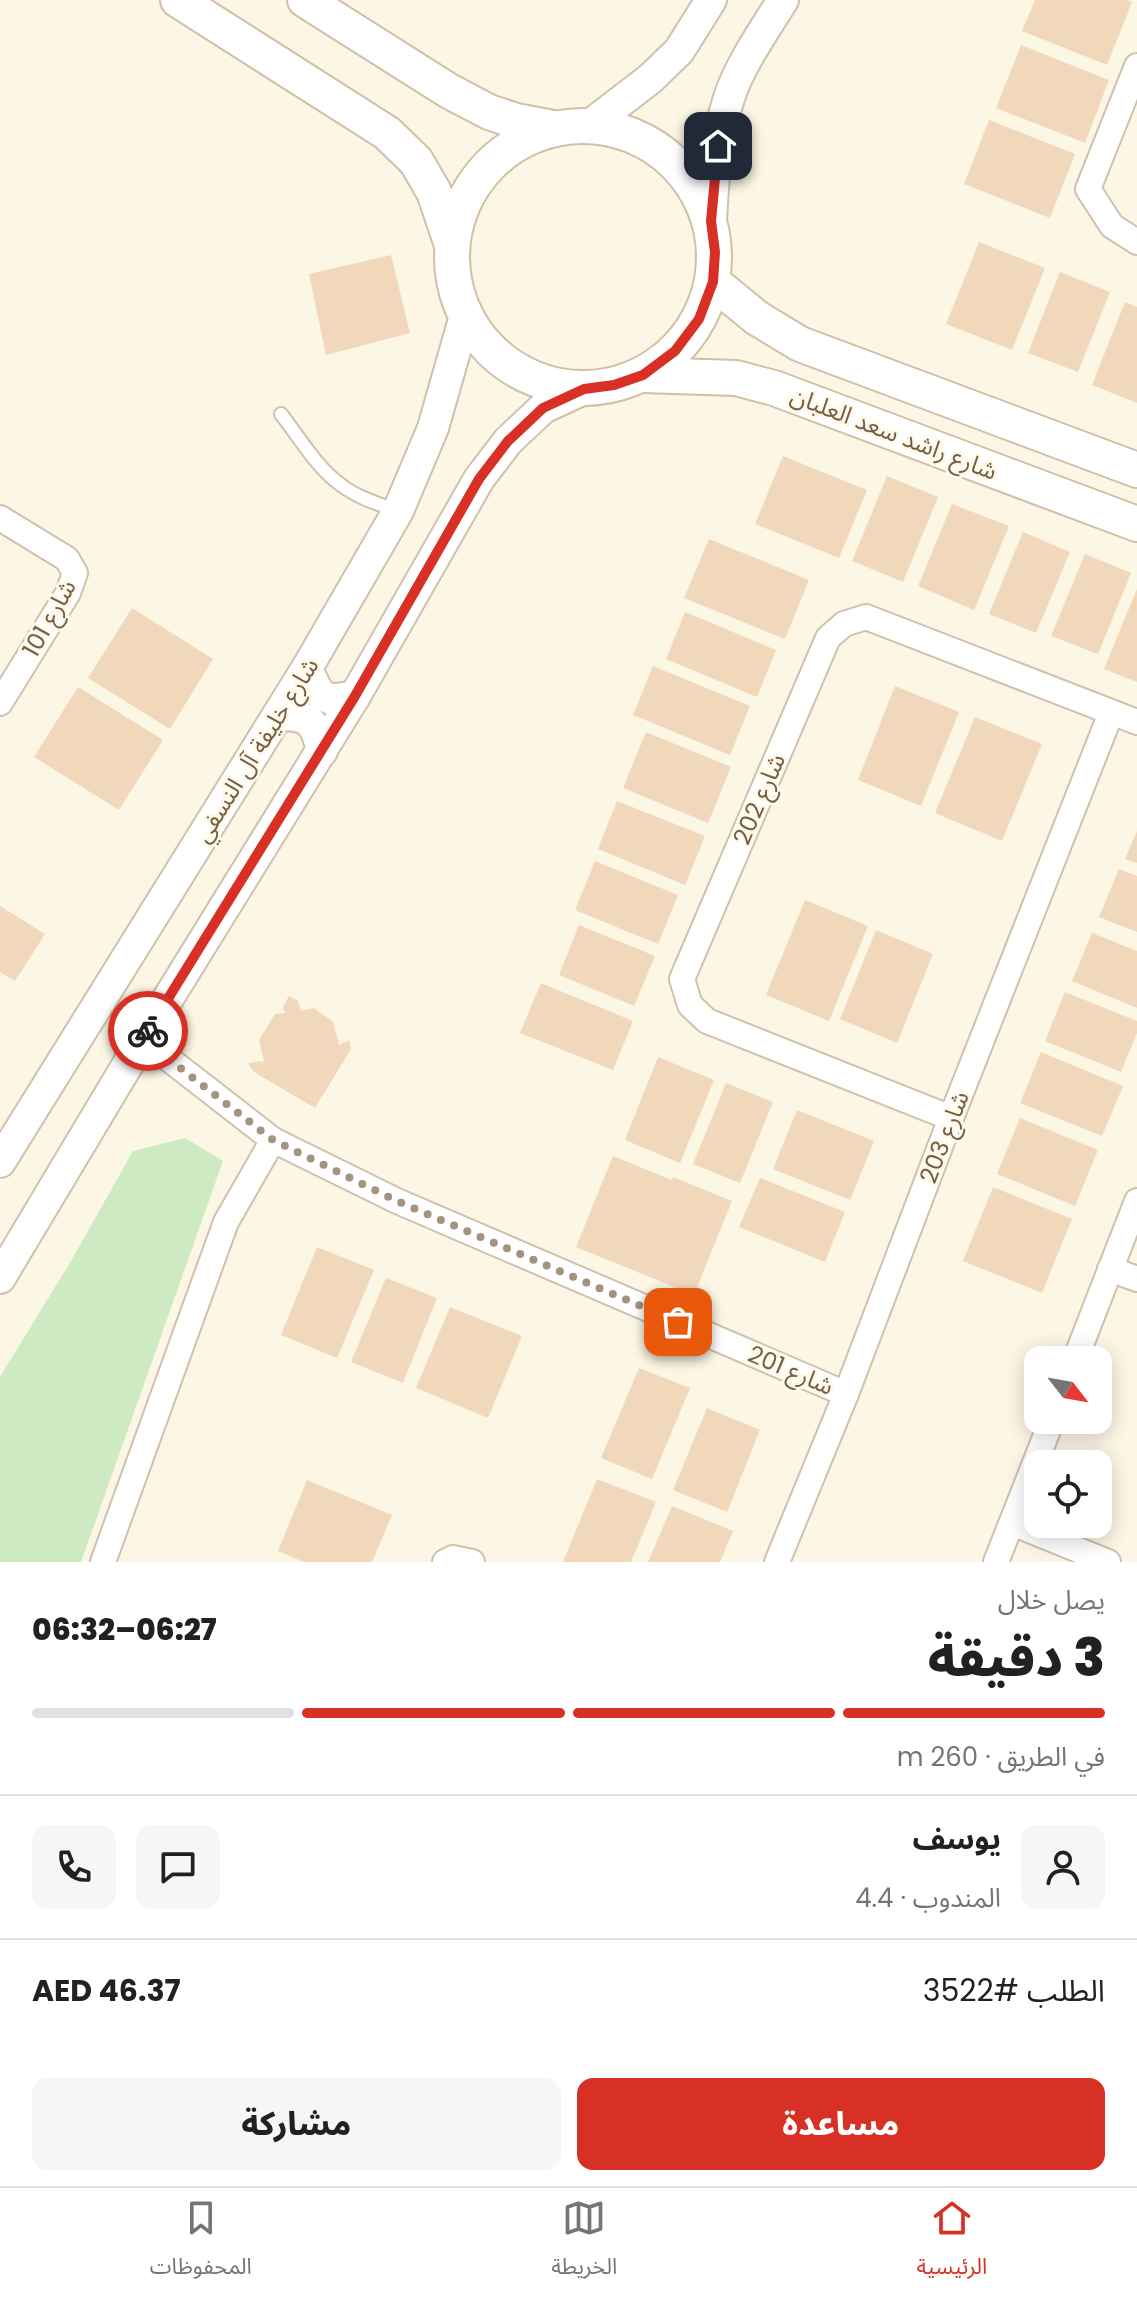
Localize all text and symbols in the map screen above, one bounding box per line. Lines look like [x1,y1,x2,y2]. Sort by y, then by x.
pin [684,112,752,180]
icon: home [696,124,740,168]
street label: شارع راشد سعد العلبان [786,378,1002,489]
street label: شارع 101 [14,573,85,663]
street label: شارع خليفة آل النسفي [186,651,328,850]
street label: شارع 202 [725,748,794,850]
courier [108,991,188,1071]
icon: bike [126,1009,170,1053]
street label: شارع 203 [911,1086,978,1188]
pin [644,1288,712,1356]
icon: bag [656,1300,700,1344]
street label: شارع 201 [743,1337,839,1404]
north arrow [1024,1346,1112,1434]
map controls [1024,1346,1112,1538]
button: locate [1024,1450,1112,1538]
text: يصل خلال [998,1582,1105,1618]
text: 06:27–06:32 [32,1608,216,1651]
text: 3 دقيقة [928,1621,1105,1694]
text: في الطريق · 260 m [897,1739,1105,1775]
text: يوسف [913,1817,1001,1860]
button: phone [32,1825,116,1909]
button: chat [136,1825,220,1909]
button: person [1021,1825,1105,1909]
text: المندوب · 4.4 [855,1880,1001,1916]
text: AED 46.37 [32,1969,181,2012]
text: الطلب #3522 [923,1969,1105,2012]
button: مشاركة [32,2078,561,2170]
button: مساعدة [577,2078,1105,2170]
tab: المحفوظات [150,2196,252,2290]
tab: الخريطة [551,2196,617,2290]
tab: الرئيسية [917,2196,987,2290]

